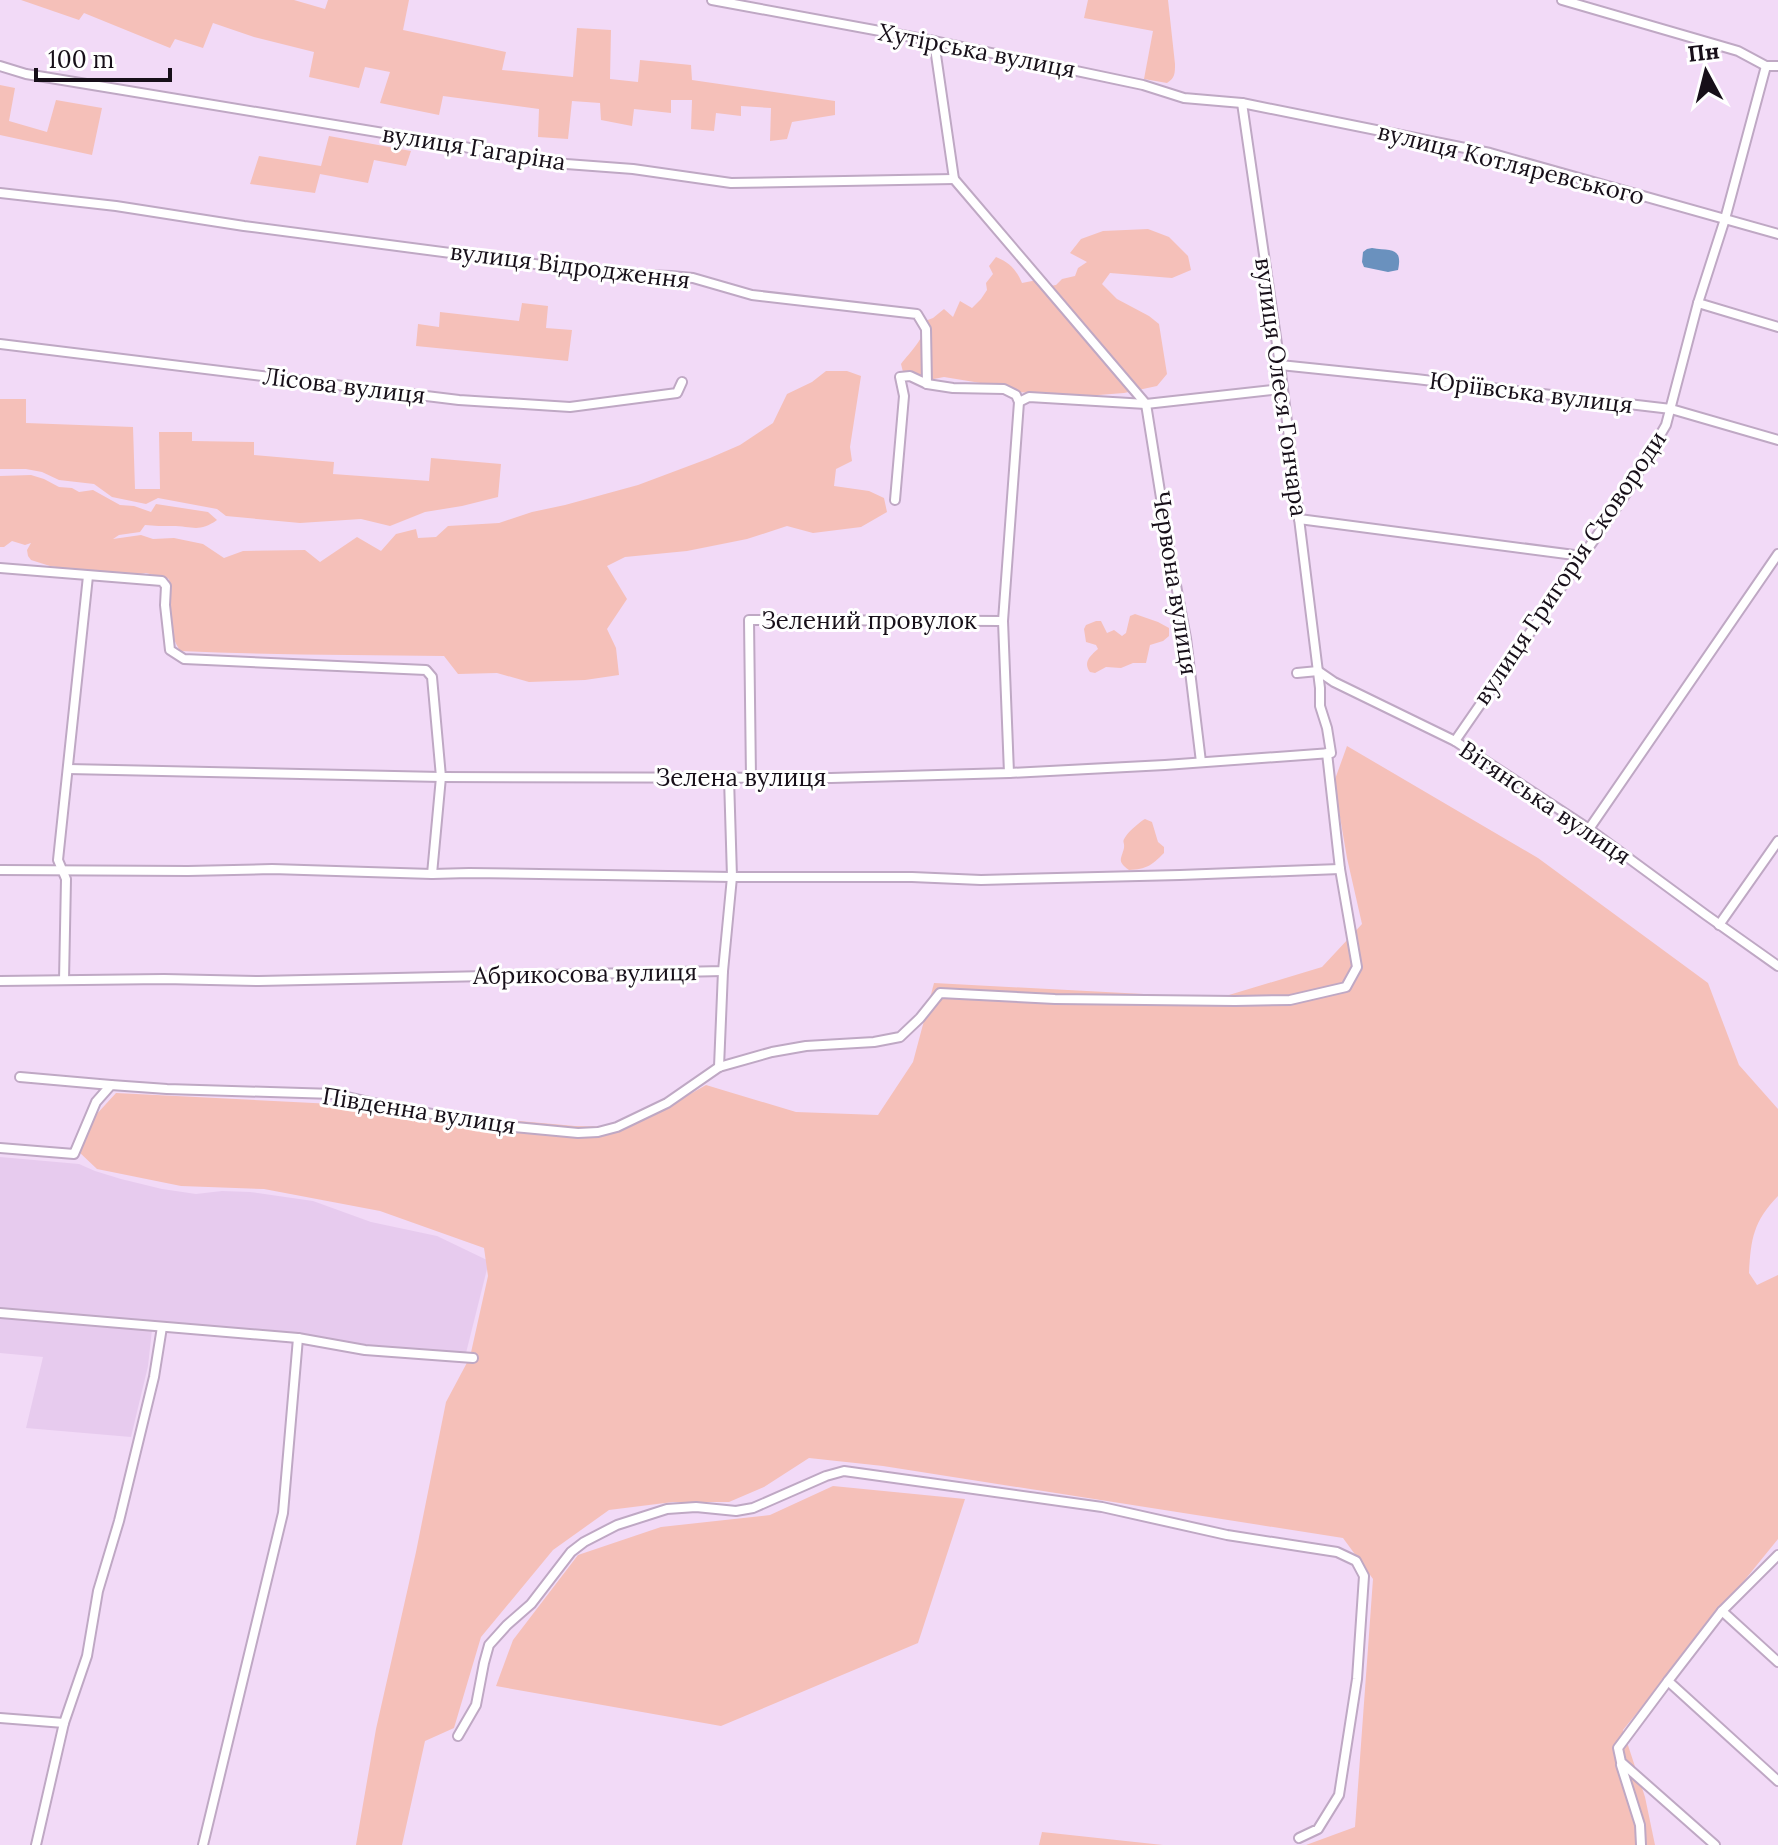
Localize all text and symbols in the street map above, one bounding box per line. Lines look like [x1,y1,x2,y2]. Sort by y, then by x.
street label: Хутірська вулиця [876,16,1078,85]
scale bar [36,32,170,82]
north arrow [1666,32,1746,112]
text: Пн [1686,36,1721,68]
text: 100 m [48,44,114,75]
street label: вулиця Котляревського [1375,115,1648,212]
street label: вулиця Гагаріна [380,118,568,177]
street label: вулиця Відродження [448,235,692,296]
street label: вулиця Олеся Гончара [1248,255,1315,519]
street label: Лісова вулиця [261,360,427,411]
street label: Юріївська вулиця [1428,365,1635,420]
street label: вулиця Григорія Сковороди [1466,425,1673,711]
street label: Червона вулиця [1146,489,1205,677]
street label: Зелений провулок [761,605,977,636]
street label: Вітянська вулиця [1454,734,1637,871]
street label: Зелена вулиця [656,762,826,793]
street label: Абрикосова вулиця [472,956,697,991]
street label: Південна вулиця [320,1080,518,1141]

